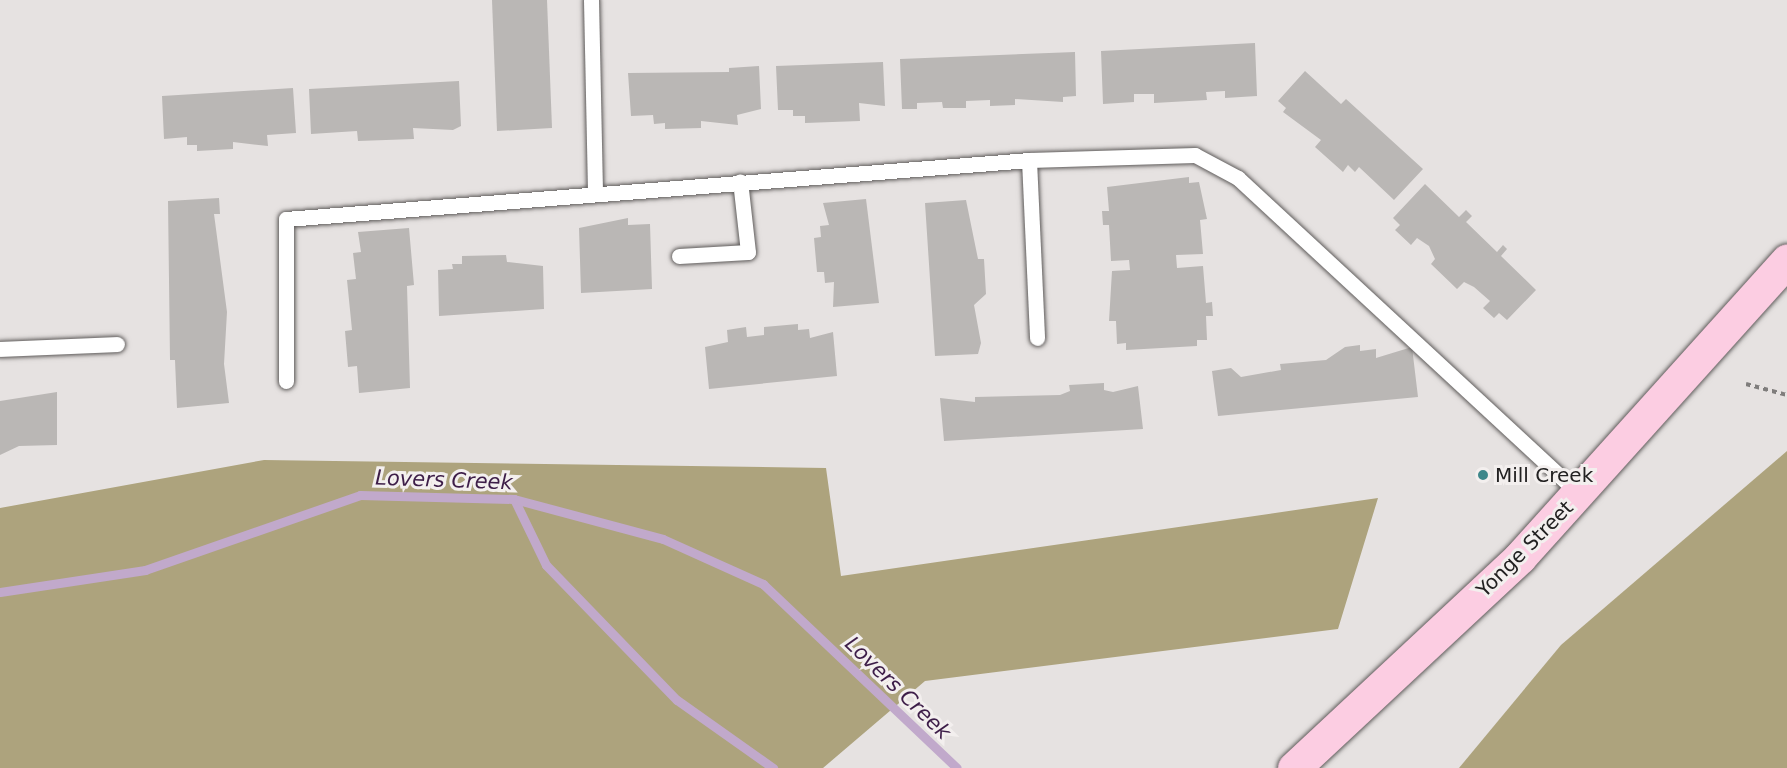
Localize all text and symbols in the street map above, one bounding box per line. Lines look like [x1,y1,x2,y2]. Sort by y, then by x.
place label: Mill Creek [1495,463,1593,487]
water label: Lovers Creek [375,465,513,495]
marker: Mill Creek [1476,468,1490,482]
street label: Yonge Street [1472,496,1578,602]
water label: Lovers Creek [840,631,956,745]

